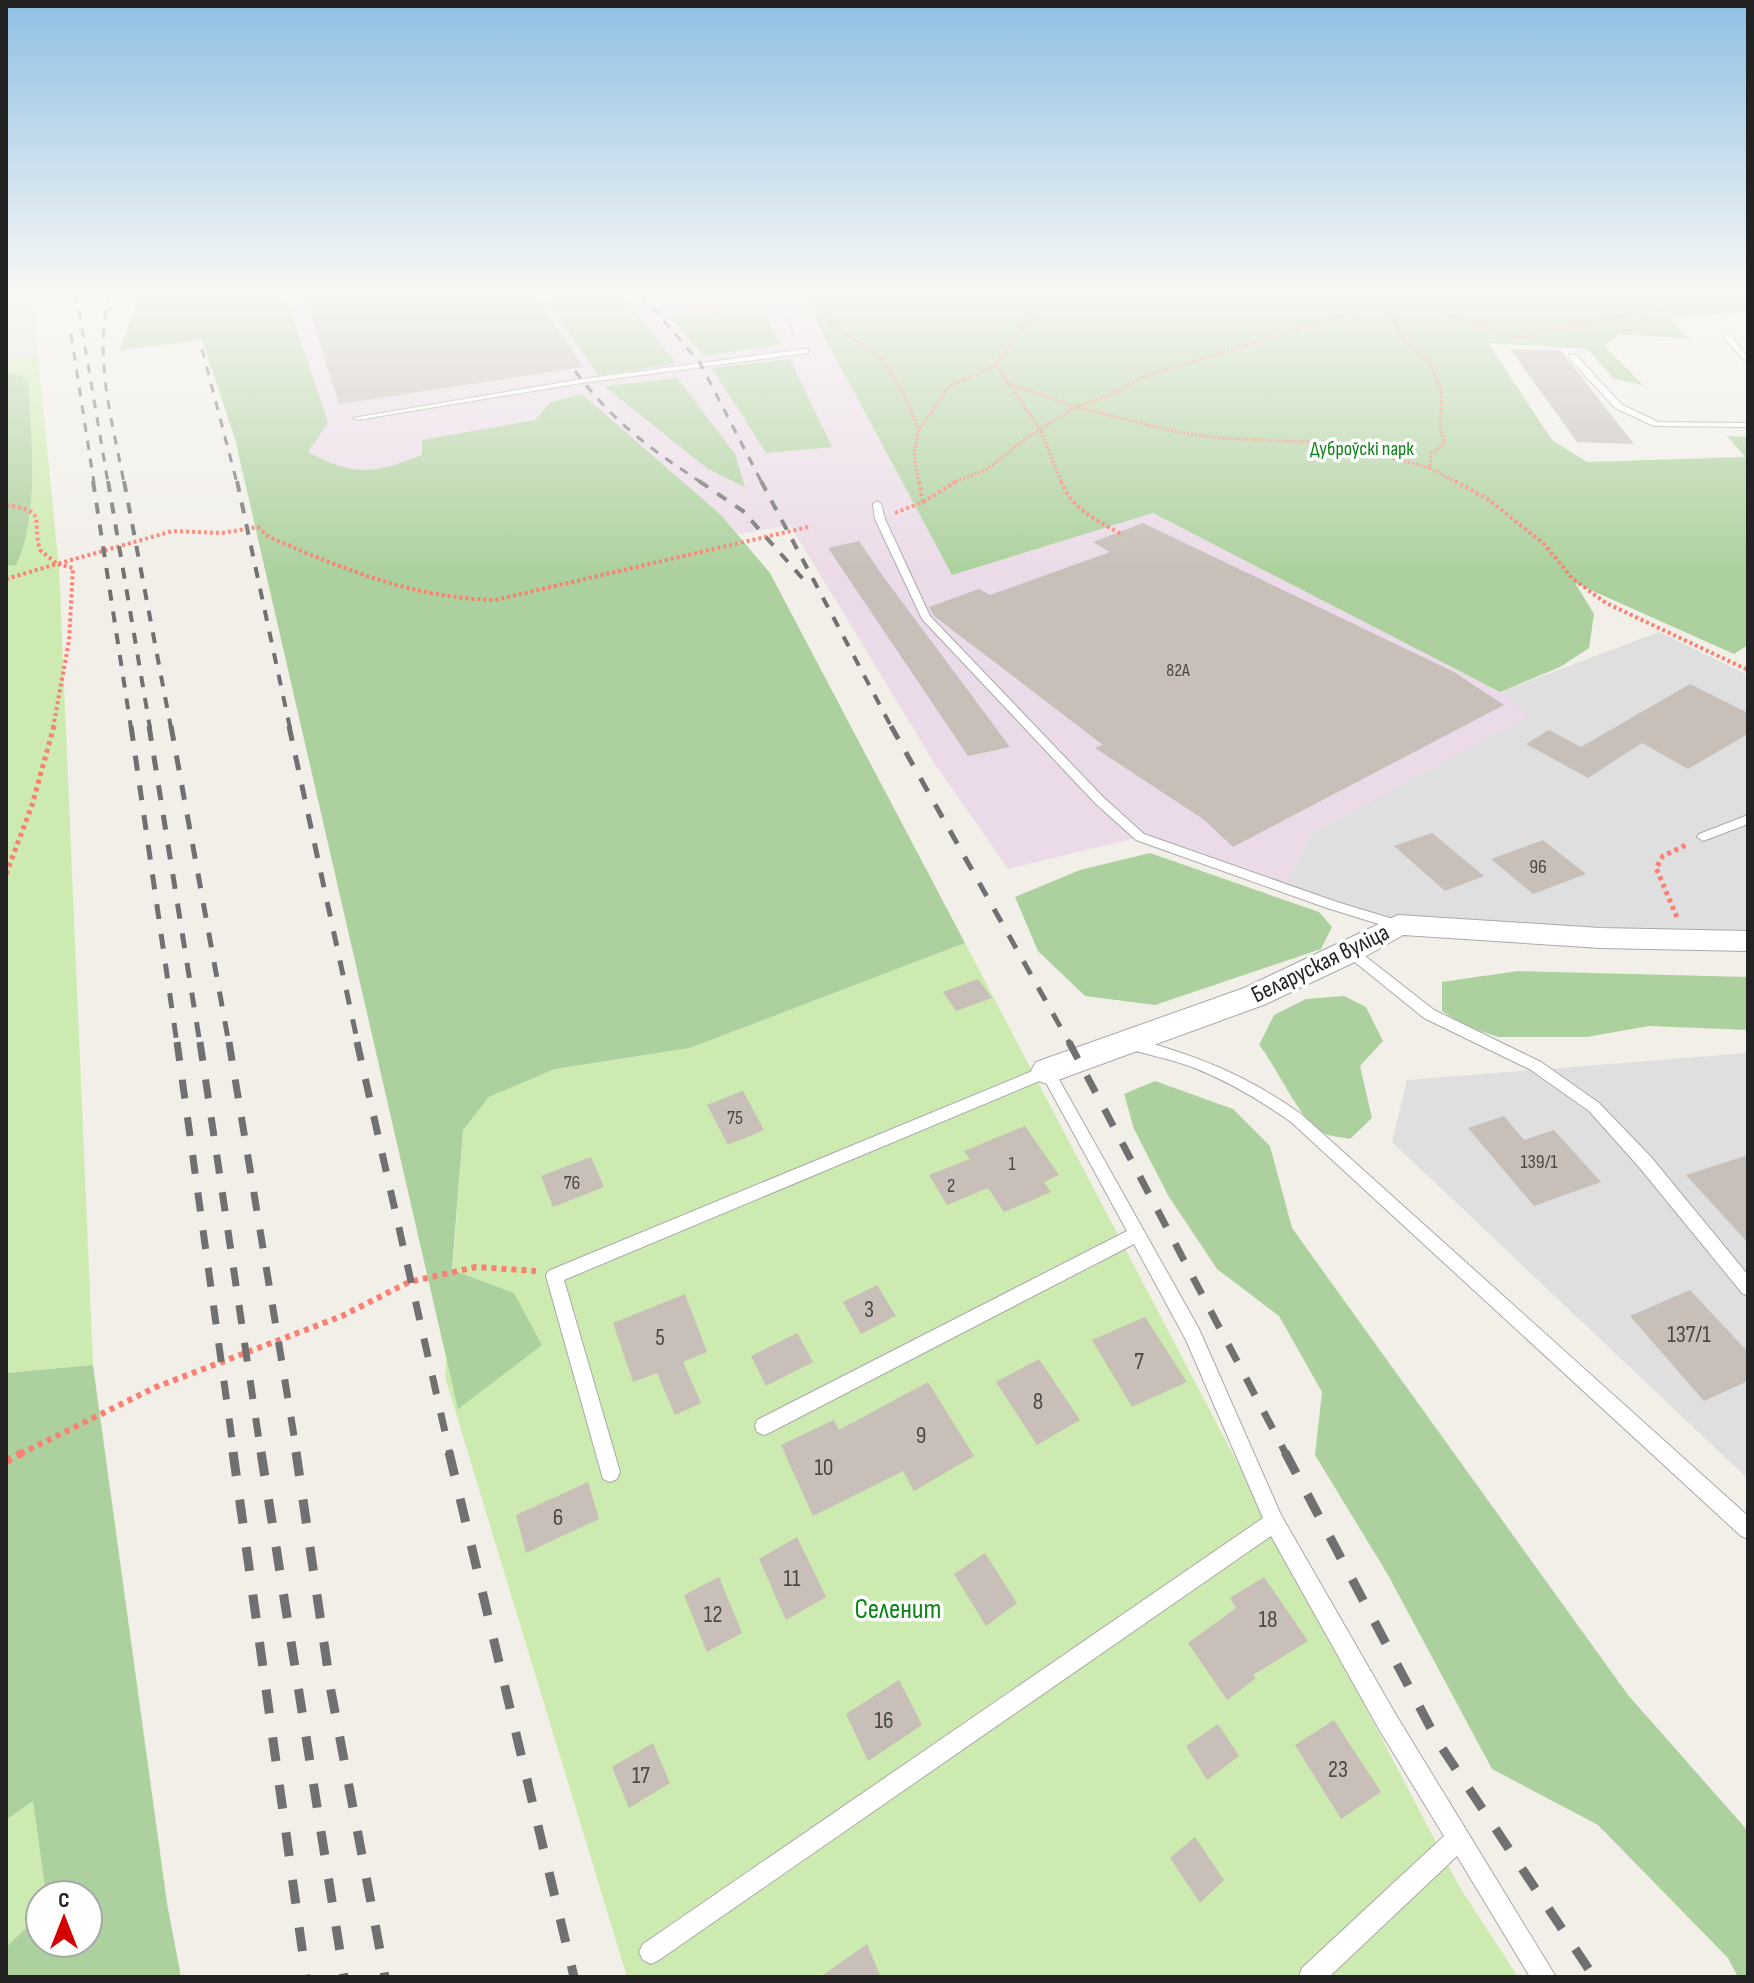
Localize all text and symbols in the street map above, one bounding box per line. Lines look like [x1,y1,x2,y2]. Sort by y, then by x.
park label: Дуброўскі парк [1310,437,1414,461]
house number: 82А [1166,660,1190,681]
house number: 96 [1529,855,1547,879]
street label: Беларуская вуліца [1247,918,1394,1009]
house number: 75 [727,1106,743,1130]
house number: 139/1 [1520,1150,1558,1174]
house number: 1 [1009,1152,1016,1176]
house number: 76 [564,1171,580,1195]
house number: 2 [947,1174,955,1198]
house number: 3 [864,1295,874,1324]
house number: 137/1 [1667,1320,1711,1349]
house number: 5 [655,1323,665,1352]
house number: 7 [1134,1347,1144,1376]
house number: 8 [1033,1387,1043,1416]
house number: 9 [916,1421,926,1450]
house number: 10 [814,1453,834,1482]
house number: 6 [553,1503,563,1532]
house number: 11 [784,1564,801,1593]
park label: Селенит [854,1593,942,1626]
house number: 12 [704,1600,722,1629]
house number: 18 [1259,1605,1277,1634]
house number: 16 [875,1706,893,1735]
house number: 23 [1328,1755,1348,1784]
house number: 17 [632,1761,650,1790]
north arrow [24,1879,104,1959]
text: С [58,1887,70,1914]

